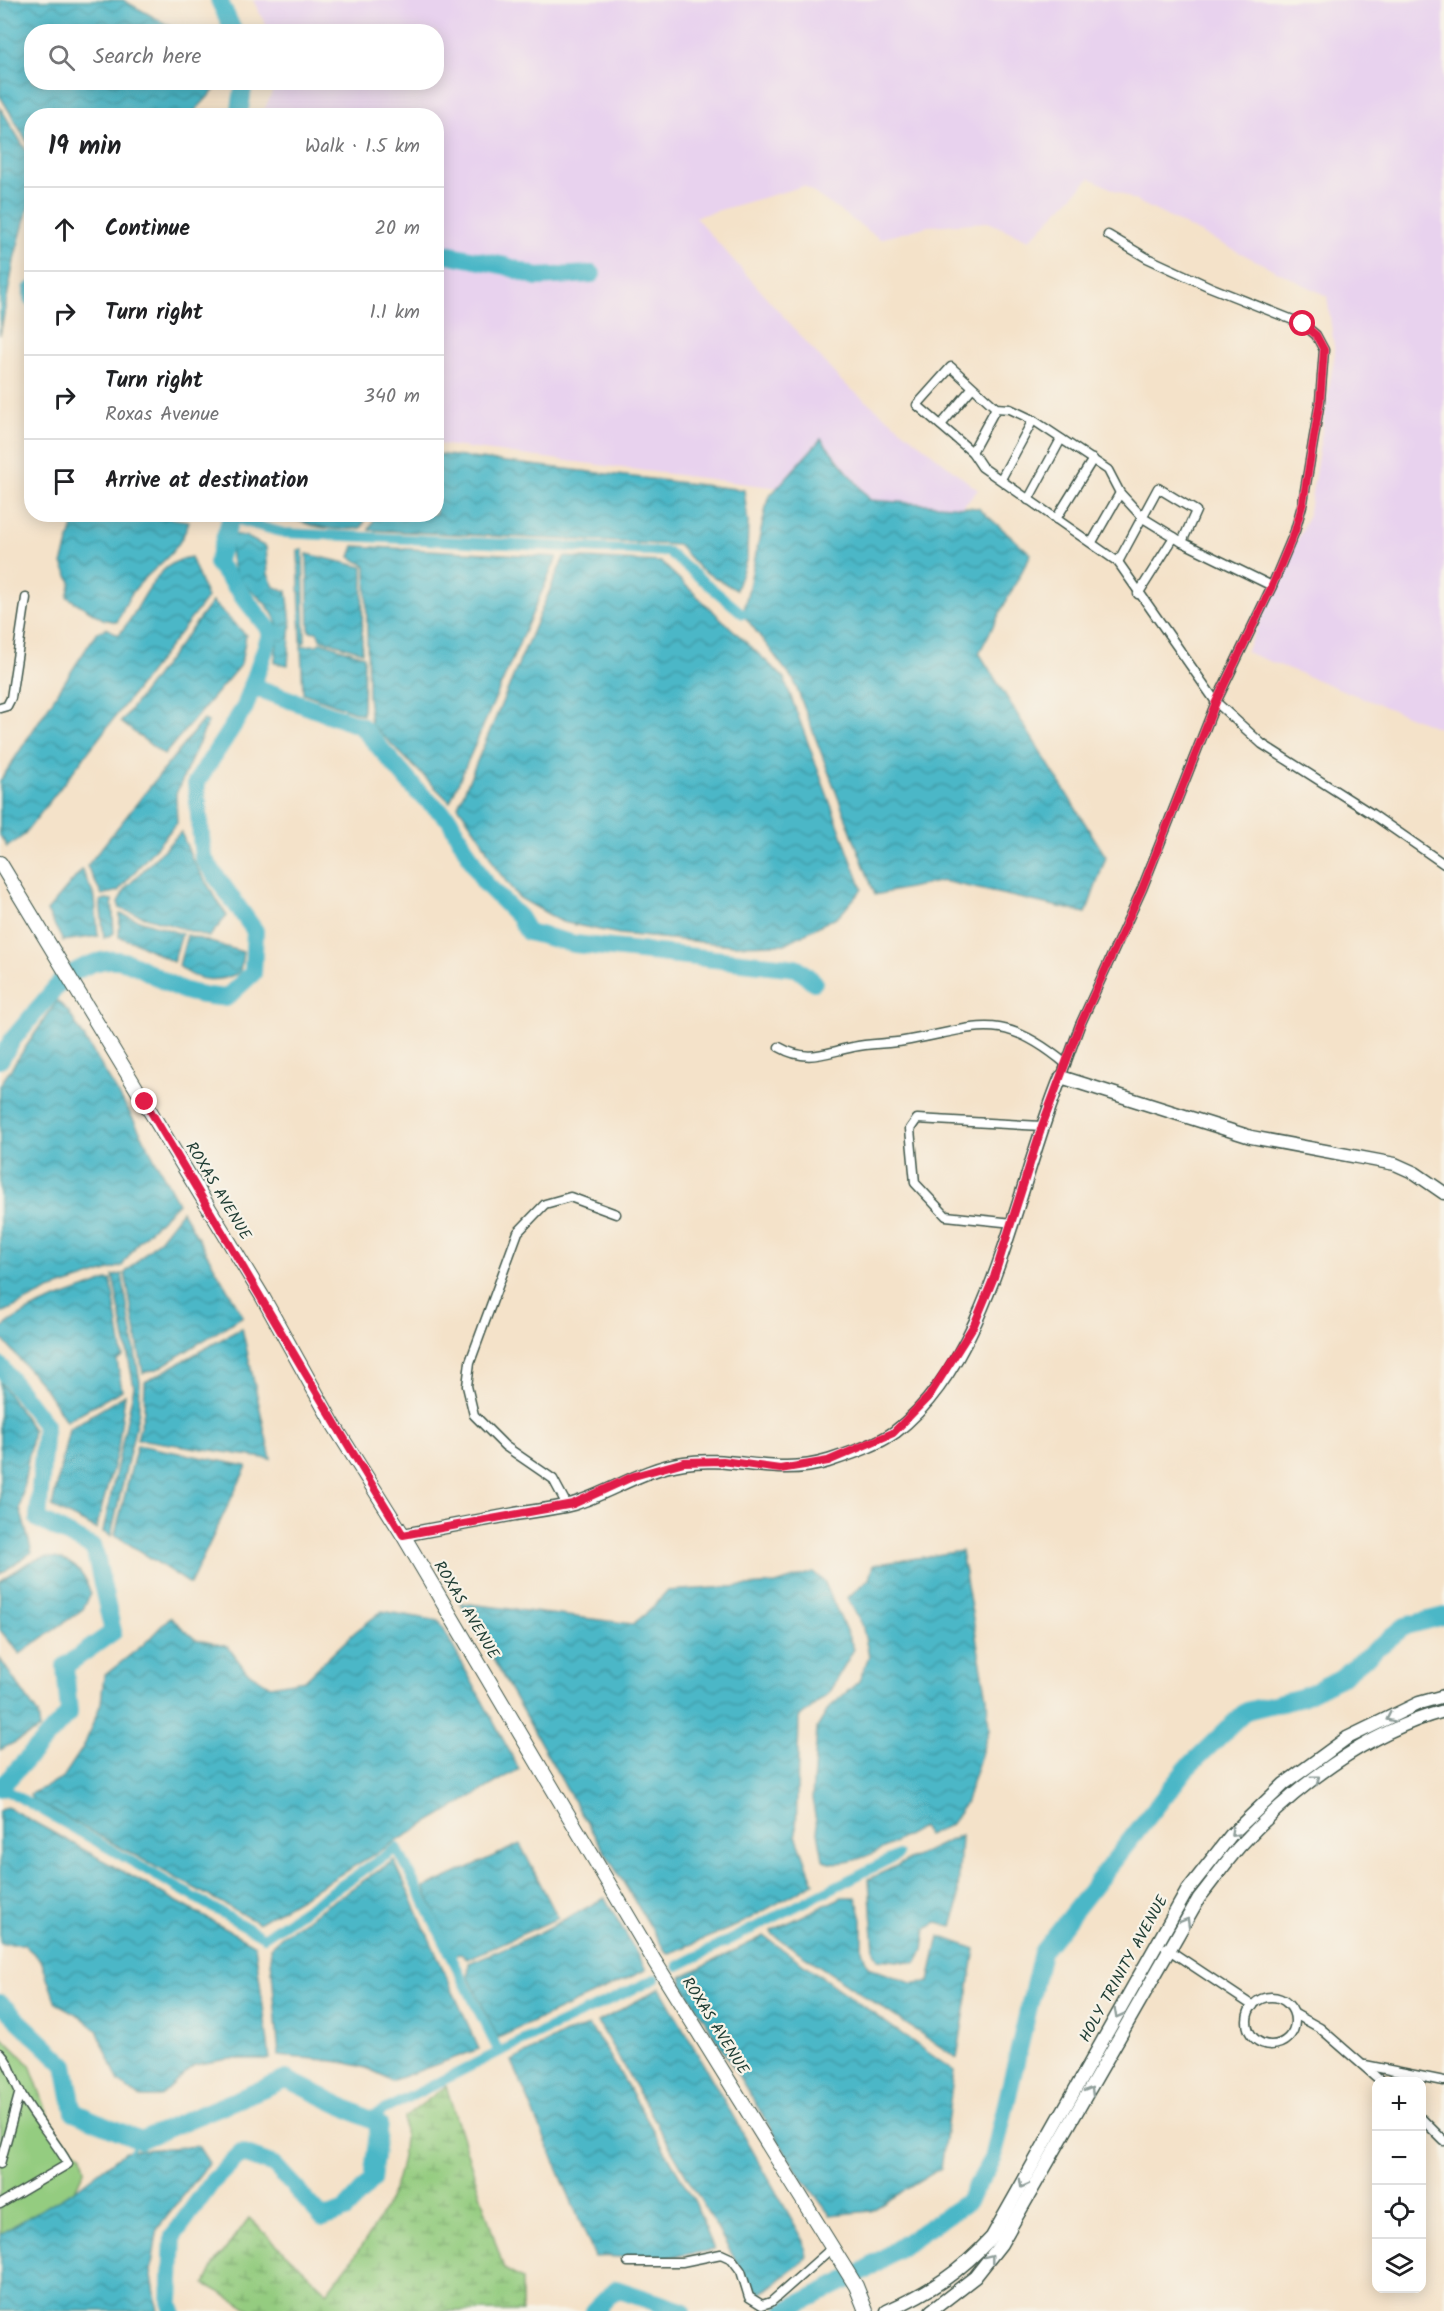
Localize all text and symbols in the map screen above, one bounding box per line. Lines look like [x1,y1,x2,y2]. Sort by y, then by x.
search box [24,24,444,90]
text: Search here [93,40,201,75]
icon: search [45,41,78,74]
text: 19 min [48,126,121,168]
text: Walk · 1.5 km [305,131,420,163]
text: Continue [105,212,190,247]
icon: ahead [48,213,81,246]
text: 20 m [374,213,420,245]
text: Turn right [105,296,203,331]
icon: right [48,297,81,330]
text: 1.1 km [369,297,420,329]
route start [1289,310,1315,336]
text: Turn right [105,364,203,399]
icon: right [48,381,81,414]
text: 340 m [364,381,420,413]
text: Roxas Avenue [105,399,219,431]
text: Arrive at destination [105,464,308,499]
icon: arrive [48,465,81,498]
route end [131,1088,157,1114]
street label: ROXAS AVENUE [179,1137,258,1246]
street label: ROXAS AVENUE [427,1556,506,1665]
one-way arrow [1385,1710,1396,1722]
one-way arrow [1309,1775,1320,1786]
one-way arrow [1230,1826,1241,1836]
street label: HOLY TRINITY AVENUE [1073,1890,1175,2047]
one-way arrow [1178,1918,1190,1928]
street label: ROXAS AVENUE [675,1972,755,2080]
one-way arrow [1114,2008,1125,2018]
map controls [1372,2077,1426,2293]
button: + [1372,2077,1426,2131]
one-way arrow [1083,2087,1094,2098]
button: − [1372,2131,1426,2185]
one-way arrow [1019,2178,1030,2188]
button: locate [1372,2185,1426,2239]
button: layers [1372,2239,1426,2293]
one-way arrow [982,2254,993,2265]

